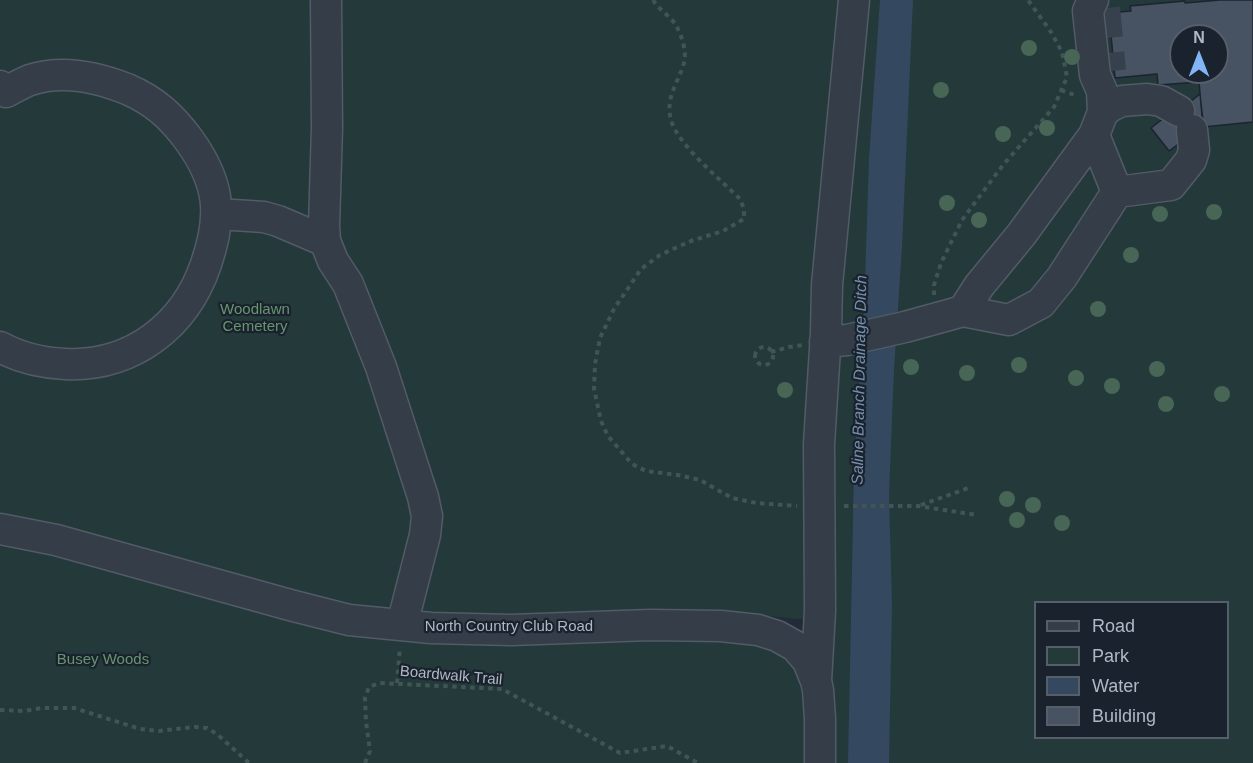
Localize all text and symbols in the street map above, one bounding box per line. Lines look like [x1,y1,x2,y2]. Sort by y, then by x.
north arrow [1169,24,1229,84]
text: N [1193,29,1205,46]
water label: Saline Branch Drainage Ditch [849,275,871,485]
park label: Woodlawn Cemetery [220,301,290,336]
legend [1034,601,1229,739]
text: Road [1092,616,1135,636]
street label: North Country Club Road [425,618,593,636]
text: Park [1092,646,1129,666]
park label: Busey Woods [57,651,149,669]
street label: Boardwalk Trail [399,663,503,689]
text: Water [1092,676,1139,696]
text: Building [1092,706,1156,726]

